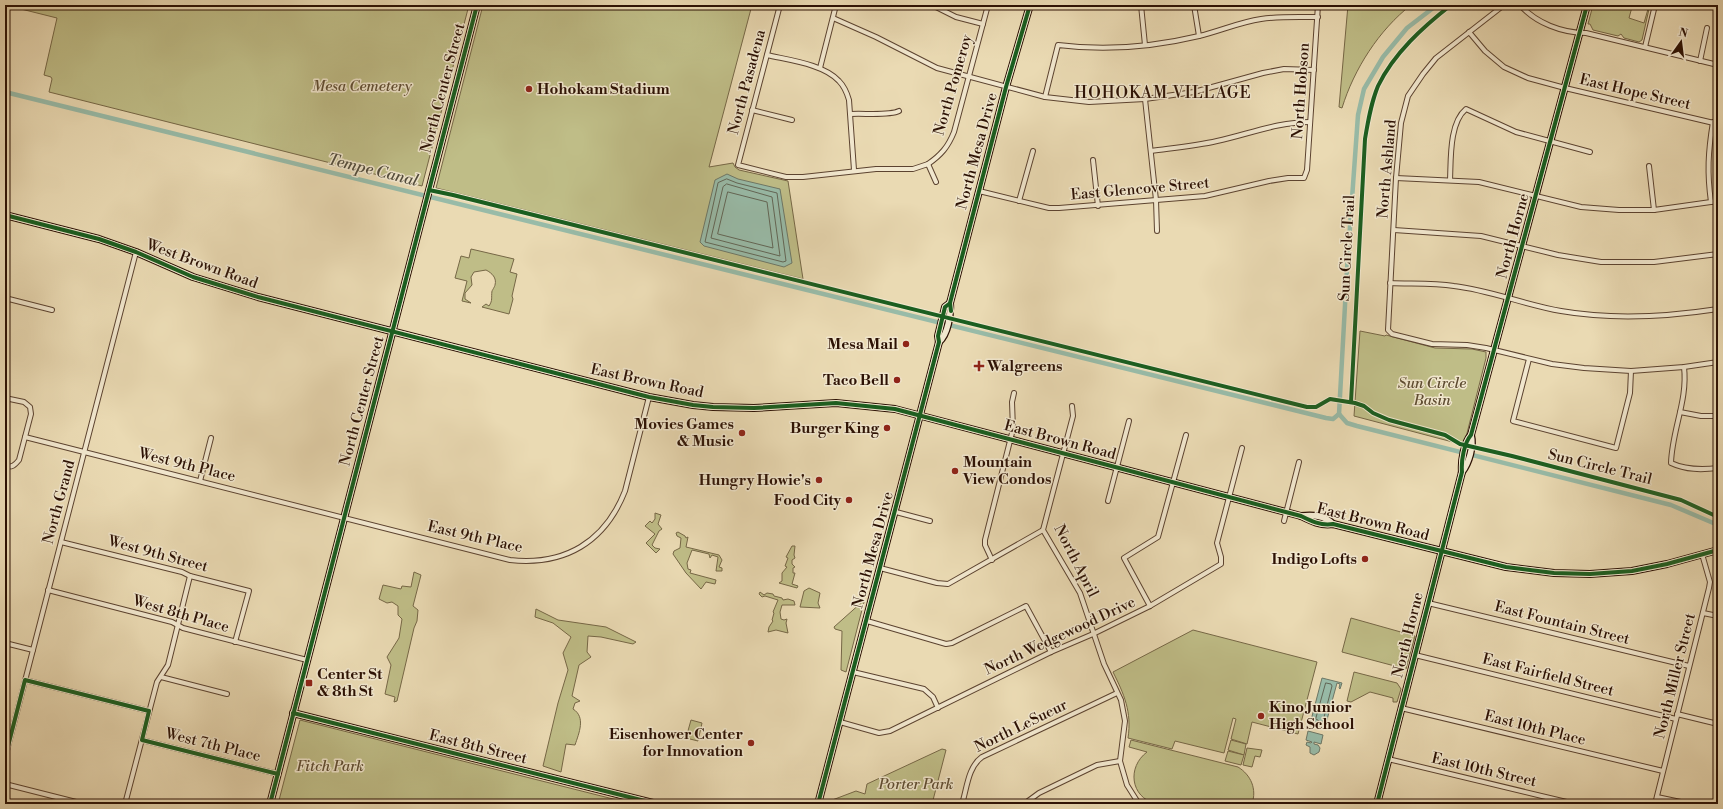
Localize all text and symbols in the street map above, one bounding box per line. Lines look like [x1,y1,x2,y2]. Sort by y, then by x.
street label: North Center Street [417,20,470,155]
north arrow [1661,22,1701,62]
text: N [1677,25,1689,41]
street label: North Pasadena [724,27,770,136]
street label: North Pomeroy [930,32,977,138]
street label: North Hobson [1288,42,1314,140]
street label: East Hope Street [1578,70,1693,114]
park label: Mesa Cemetery [312,77,413,96]
place label: Hohokam Stadium [537,80,670,99]
district label: HOHOKAM VILLAGE [1074,83,1252,103]
marker: Hohokam Stadium [524,84,534,94]
street label: North Mesa Drive [952,91,1002,211]
street label: North Ashland [1373,118,1401,219]
water label: Tempe Canal [326,149,421,191]
street label: East Glencove Street [1070,173,1211,205]
street label: North Horne [1492,191,1534,281]
street label: Sun Circle Trail [1335,194,1359,302]
street label: West Brown Road [143,235,261,293]
street label: North Center Street [336,333,389,468]
place label: Mesa Mail [827,335,898,354]
marker: Mesa Mail [901,339,911,349]
place label: Walgreens [986,357,1063,376]
street label: East Brown Road [589,360,706,402]
marker: Walgreens [974,361,984,371]
place label: Taco Bell [823,371,889,390]
park label: Sun Circle Basin [1398,374,1466,410]
marker: Taco Bell [892,375,902,385]
place label: Movies Games & Music [634,415,734,451]
street label: East Brown Road [1002,416,1119,464]
place label: Burger King [790,419,880,438]
marker: Burger King [882,423,892,433]
marker: Movies Games & Music [737,428,747,438]
street label: West 9th Place [136,444,238,486]
street label: Sun Circle Trail [1546,445,1655,489]
place label: Mountain View Condos [962,453,1052,489]
street label: North Grand [39,457,79,546]
marker: Mountain View Condos [950,466,960,476]
place label: Hungry Howie's [699,471,811,490]
marker: Hungry Howie's [814,475,824,485]
street label: North Mesa Drive [848,490,898,610]
place label: Food City [774,491,841,510]
marker: Food City [844,495,854,505]
street label: East Brown Road [1315,499,1432,545]
street label: East 9th Place [426,517,524,557]
street label: North April [1050,522,1103,601]
street label: West 9th Street [105,531,211,577]
place label: Indigo Lofts [1272,550,1357,569]
marker: Indigo Lofts [1360,554,1370,564]
street label: North Horne [1388,590,1428,680]
street label: West 8th Place [130,591,231,637]
street label: North Wedgewood Drive [981,593,1139,679]
street label: East Fountain Street [1492,597,1632,649]
street label: North Miller Street [1650,611,1700,741]
street label: East Fairfield Street [1480,649,1616,701]
place label: Center St & 8th St [317,665,383,701]
marker: Center St & 8th St [304,678,314,688]
street label: North LeSueur [971,695,1071,757]
place label: Kino Junior High School [1269,698,1355,734]
street label: East 10th Place [1482,706,1588,750]
marker: Kino Junior High School [1256,711,1266,721]
street label: West 7th Place [162,724,263,766]
place label: Eisenhower Center for Innovation [609,725,744,761]
street label: East 8th Street [427,726,530,769]
marker: Eisenhower Center for Innovation [746,738,756,748]
street label: East 10th Street [1430,749,1539,791]
park label: Fitch Park [296,757,364,776]
park label: Porter Park [878,775,954,794]

